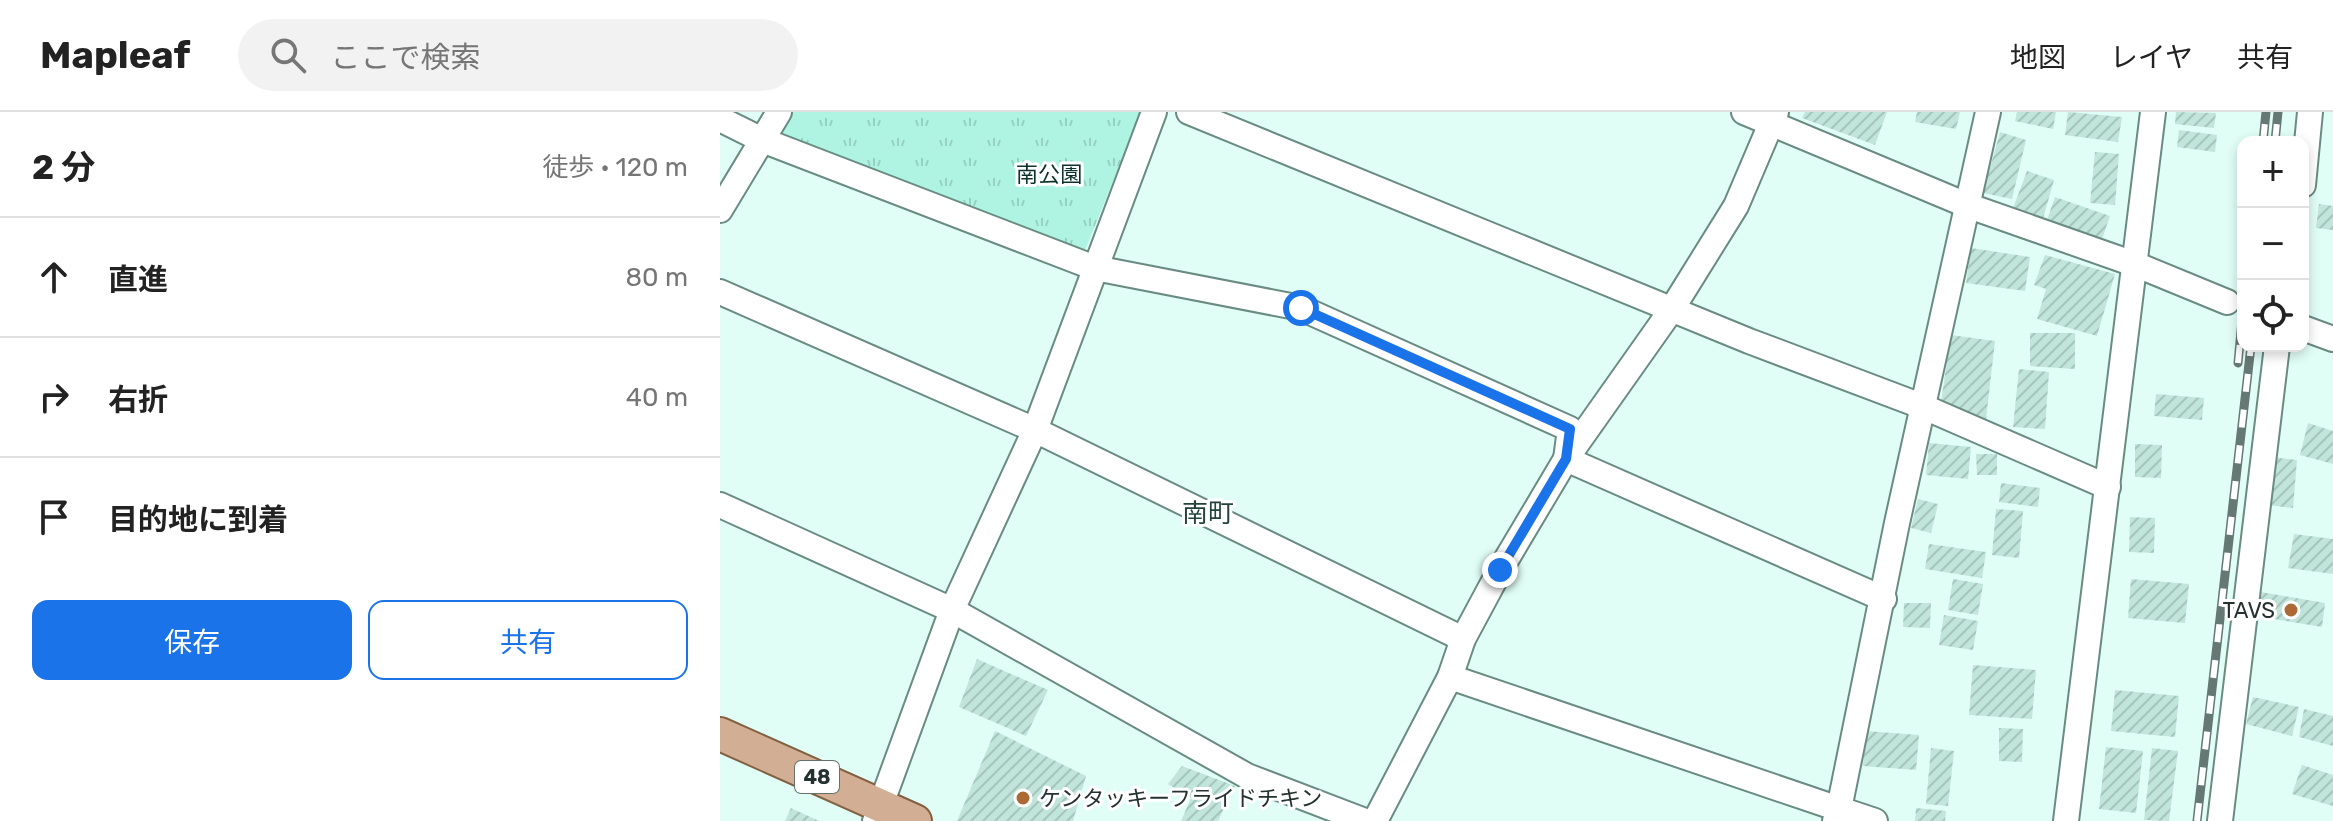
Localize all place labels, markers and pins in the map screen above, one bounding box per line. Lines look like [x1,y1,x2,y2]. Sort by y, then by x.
place label: TAVS [2223,597,2275,624]
marker: TAVS [2282,601,2300,619]
place label: ケンタッキーフライドチキン [1039,785,1322,812]
marker: ケンタッキーフライドチキン [1014,789,1032,807]

